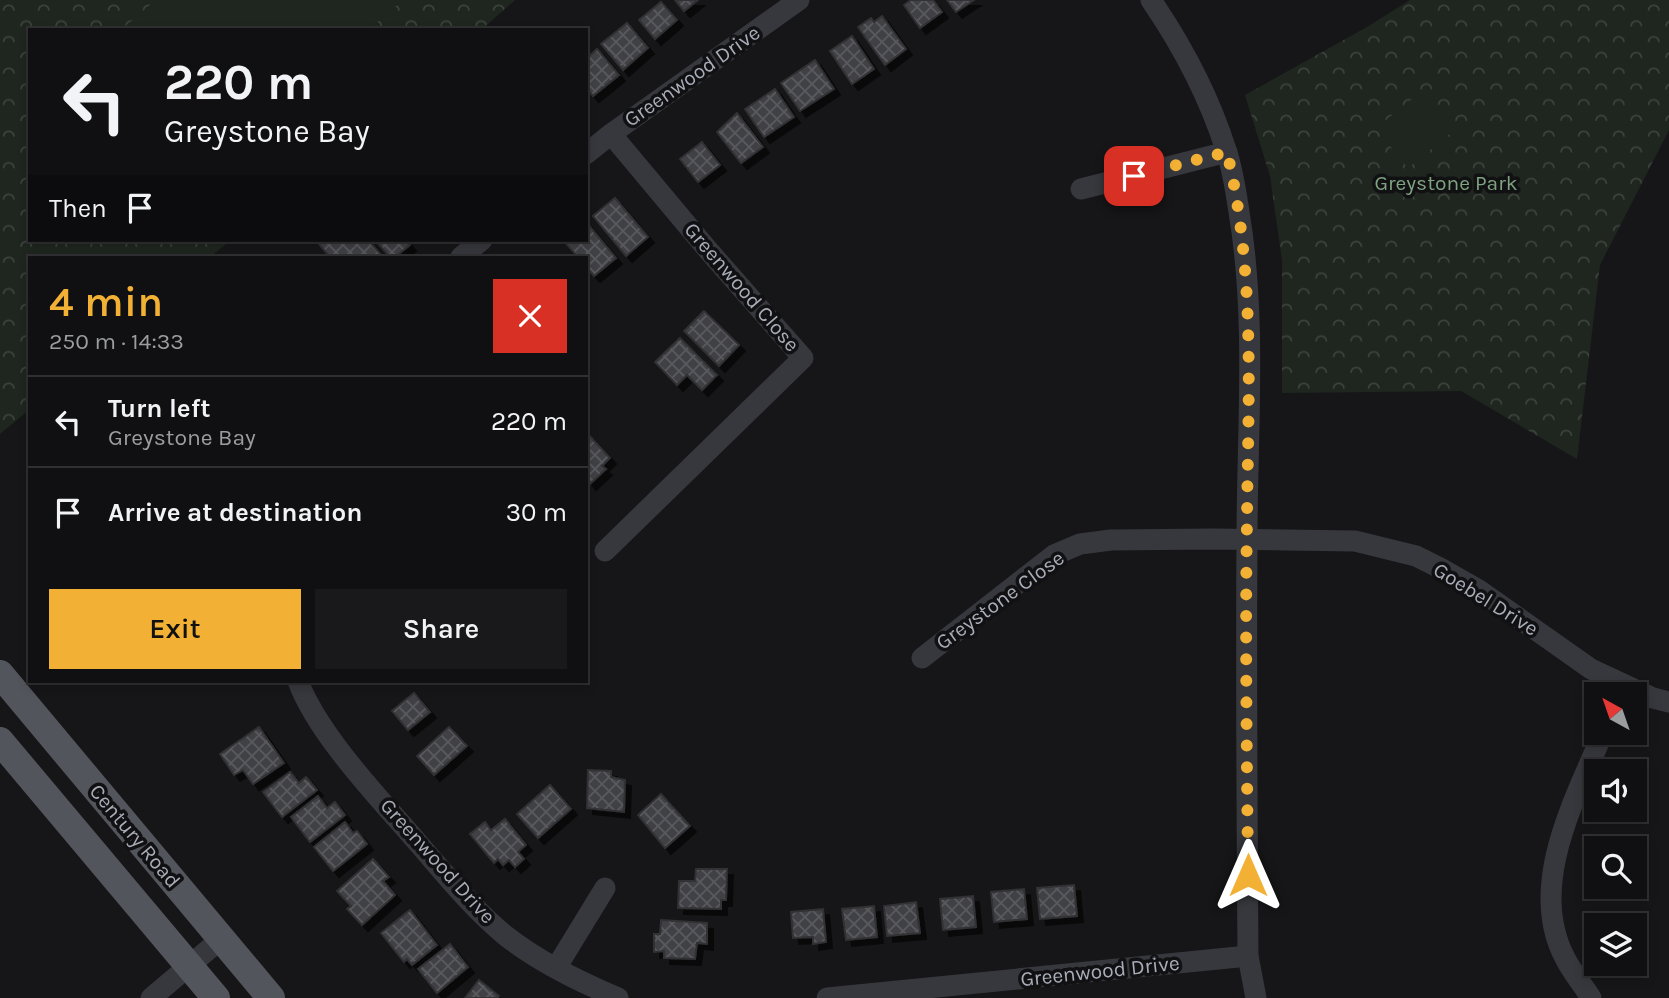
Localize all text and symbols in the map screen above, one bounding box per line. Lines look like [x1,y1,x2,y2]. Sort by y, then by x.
street label: Greenwood Drive [620,20,764,132]
text: 220 m [164,54,313,111]
icon: left [49,56,140,147]
text: Greystone Bay [164,113,370,150]
pin [1104,146,1164,206]
icon: arrive [1115,157,1153,195]
park label: Greystone Park [1374,171,1518,195]
icon: arrive [121,189,159,227]
text: Then [49,193,107,224]
street label: Greenwood Close [679,218,805,356]
text: 4 min [49,277,163,327]
button: close [493,279,567,353]
text: 250 m · 14:33 [49,328,184,355]
text: Turn left [108,393,210,424]
icon: left [49,403,87,441]
text: 220 m [491,406,567,437]
text: Greystone Bay [108,424,256,451]
icon: arrive [49,494,87,532]
text: Arrive at destination [108,497,362,528]
text: 30 m [506,497,567,528]
street label: Greystone Close [931,545,1069,655]
street label: Goebel Drive [1429,557,1543,641]
button: Exit [49,589,301,669]
button: Share [315,589,567,669]
north arrow [1584,682,1647,746]
map controls [1584,682,1647,976]
button: sound [1584,759,1647,822]
street label: Century Road [85,779,185,893]
street label: Greenwood Drive [376,794,500,928]
button: search [1584,836,1647,899]
position arrow [1211,838,1285,912]
button: layers [1584,913,1647,976]
street label: Greenwood Drive [1019,951,1181,991]

